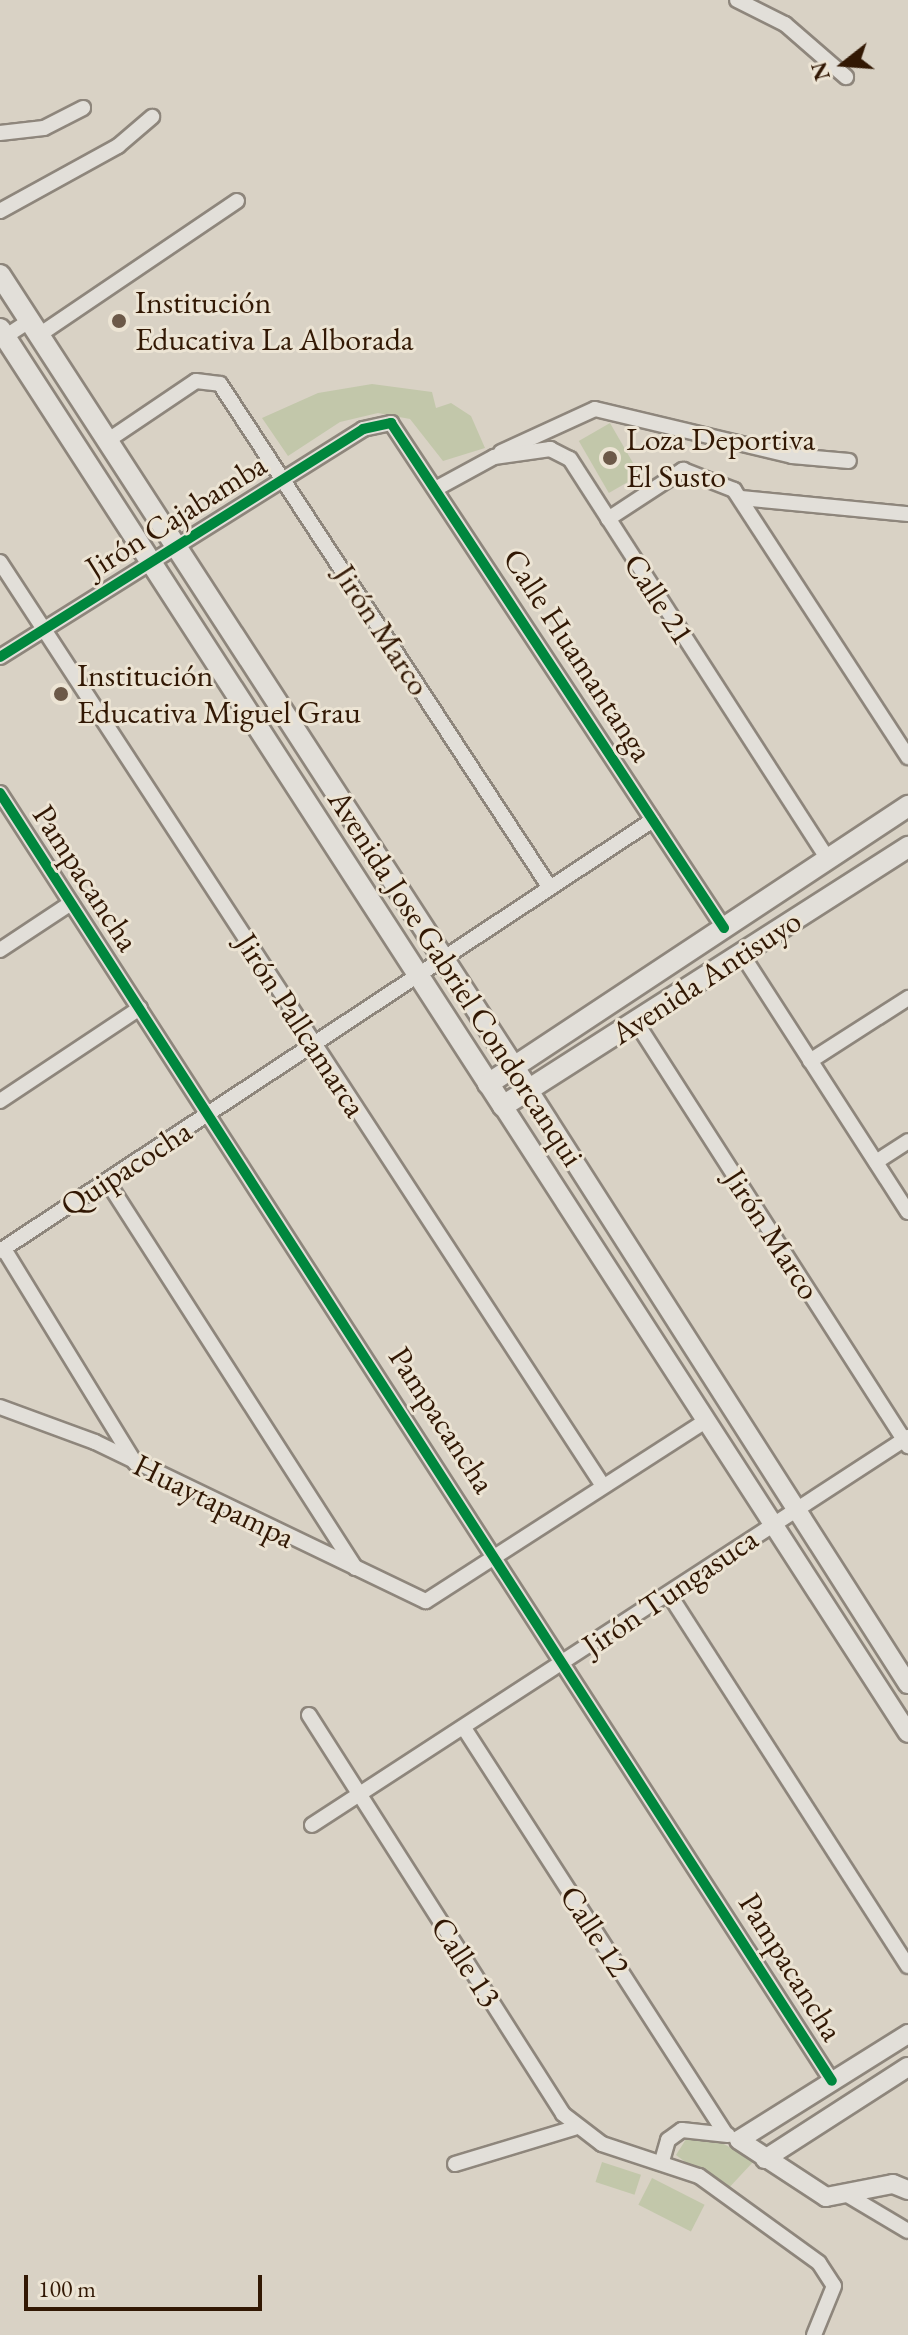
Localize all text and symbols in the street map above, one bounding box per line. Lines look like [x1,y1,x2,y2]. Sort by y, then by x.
north arrow [804,24,884,104]
text: N [804,58,837,84]
place label: Institución Educativa La Alborada [135,284,414,359]
marker: Institución Educativa La Alborada [110,312,128,330]
place label: Loza Deportiva El Susto [626,421,815,496]
street label: Jirón Cajabamba [79,445,273,587]
marker: Loza Deportiva El Susto [601,449,619,467]
street label: Calle Huamantanga [495,541,661,769]
street label: Calle 21 [616,546,702,652]
street label: Jirón Marco [325,557,439,703]
place label: Institución Educativa Miguel Grau [77,657,361,732]
marker: Institución Educativa Miguel Grau [52,685,70,703]
street label: Avenida Jose Gabriel Condorcanqui [320,783,592,1173]
street label: Pampacancha [24,798,148,958]
street label: Avenida Antisuyo [604,901,808,1053]
street label: Jirón Pallcamarca [227,926,375,1124]
street label: Quipacocha [53,1111,199,1225]
street label: Jirón Marco [715,1161,829,1307]
street label: Pampacancha [380,1340,504,1500]
street label: Huaytapampa [127,1446,301,1556]
street label: Jirón Tungasuca [575,1519,765,1665]
street label: Calle 12 [552,1878,638,1984]
street label: Pampacancha [730,1886,852,2048]
street label: Calle 13 [423,1909,509,2015]
scale bar [28,2259,266,2309]
text: 100 m [38,2273,96,2304]

